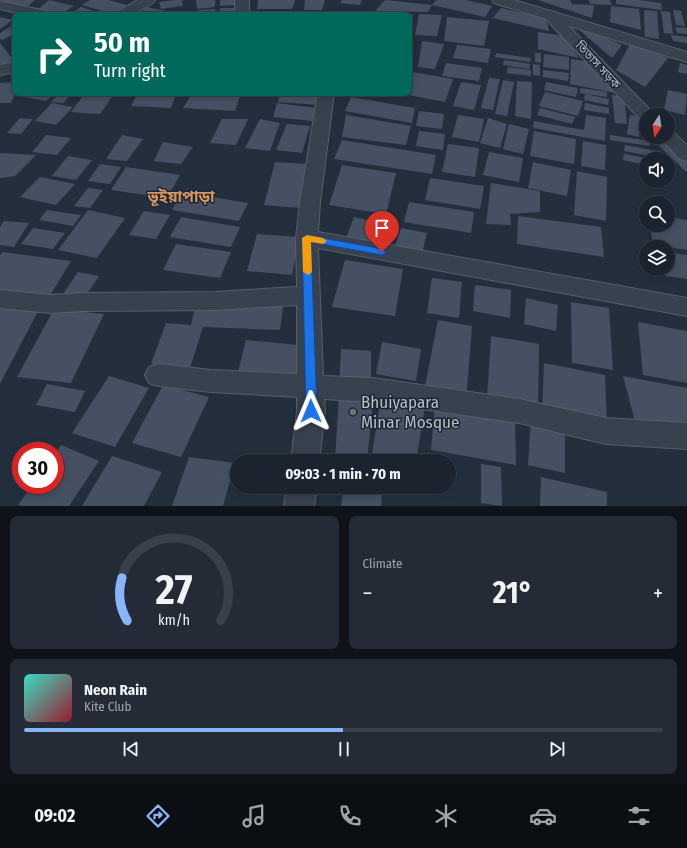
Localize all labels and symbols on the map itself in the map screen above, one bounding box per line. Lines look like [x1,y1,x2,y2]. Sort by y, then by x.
street label: তিতাস সড়ক [572,37,624,92]
north arrow [639,108,675,144]
district label: ভূইয়াপাড়া [147,187,215,207]
pin [365,211,399,252]
position arrow [290,390,332,432]
place label: Bhuiyapara Minar Mosque [361,392,459,433]
marker: Bhuiyapara Minar Mosque [348,407,358,417]
speed limit sign: 30 [12,442,64,494]

